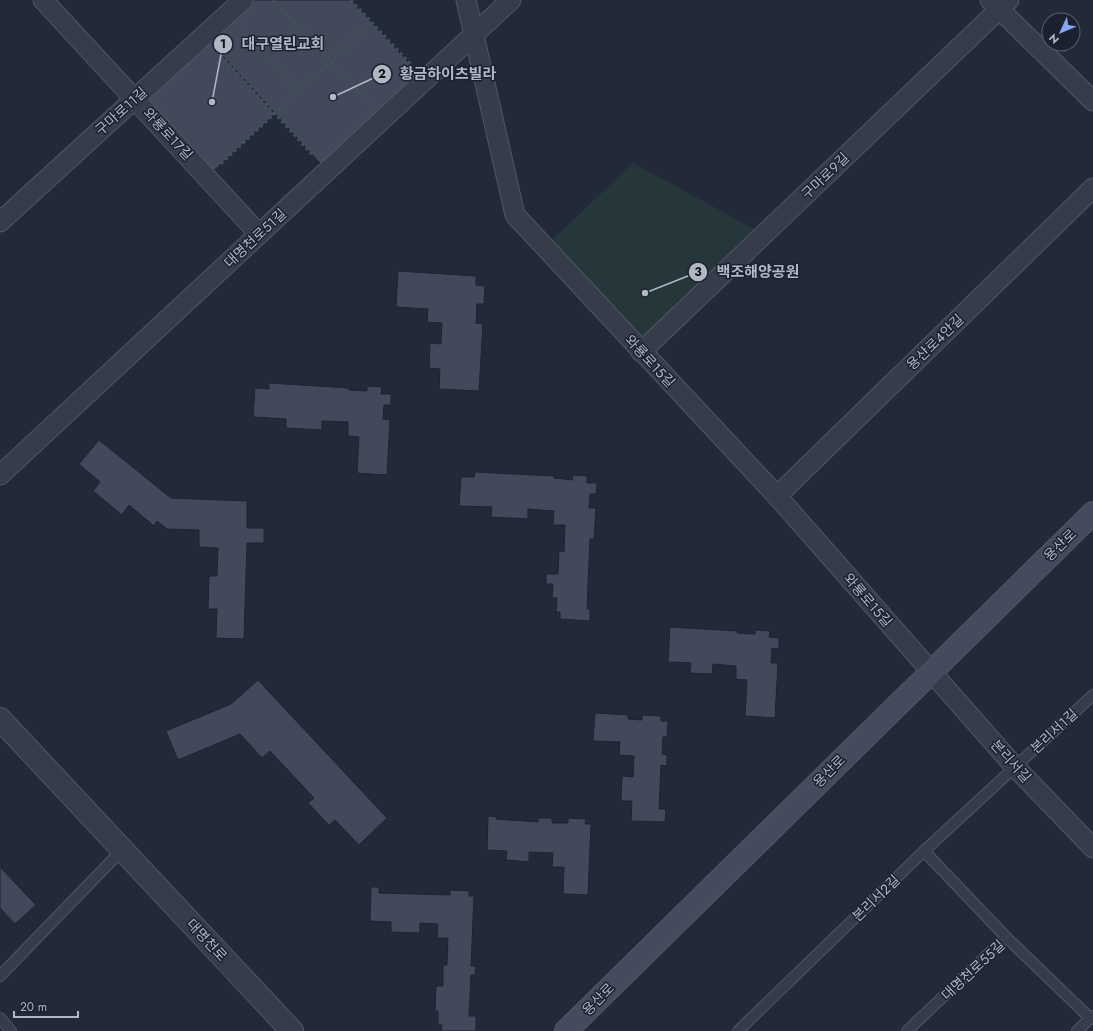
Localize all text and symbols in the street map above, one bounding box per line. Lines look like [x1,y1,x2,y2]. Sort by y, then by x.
north arrow [1041,12,1081,52]
callout: 대구열린교회 [213,30,332,57]
text: N [1045,30,1063,48]
text: 대구열린교회 [242,33,324,55]
text: 1 [220,35,226,53]
callout: 황금하이츠빌라 [372,60,504,87]
text: 황금하이츠빌라 [400,63,496,85]
text: 2 [378,65,386,83]
street label: 구마로11길 [90,82,152,140]
street label: 와룡로17길 [138,103,198,165]
street label: 구마로9길 [797,148,853,204]
street label: 대명천로51길 [219,204,291,272]
callout: 백조해양공원 [688,258,807,285]
text: 백조해양공원 [717,261,799,283]
text: 3 [694,263,702,281]
street label: 용산로4안길 [902,310,968,374]
street label: 와룡로15길 [620,330,680,392]
street label: 용산로 [1039,524,1081,566]
street label: 와룡로15길 [839,569,897,631]
street label: 본리서1길 [1026,704,1082,758]
street label: 본리서길 [986,735,1036,787]
street label: 용산로 [808,750,850,792]
street label: 본리서2길 [848,870,904,926]
street label: 대명천로 [182,914,232,966]
street label: 대명천로55길 [937,935,1009,1005]
street label: 용산로 [577,978,619,1020]
scale bar [14,993,78,1019]
text: 20 m [20,998,47,1016]

